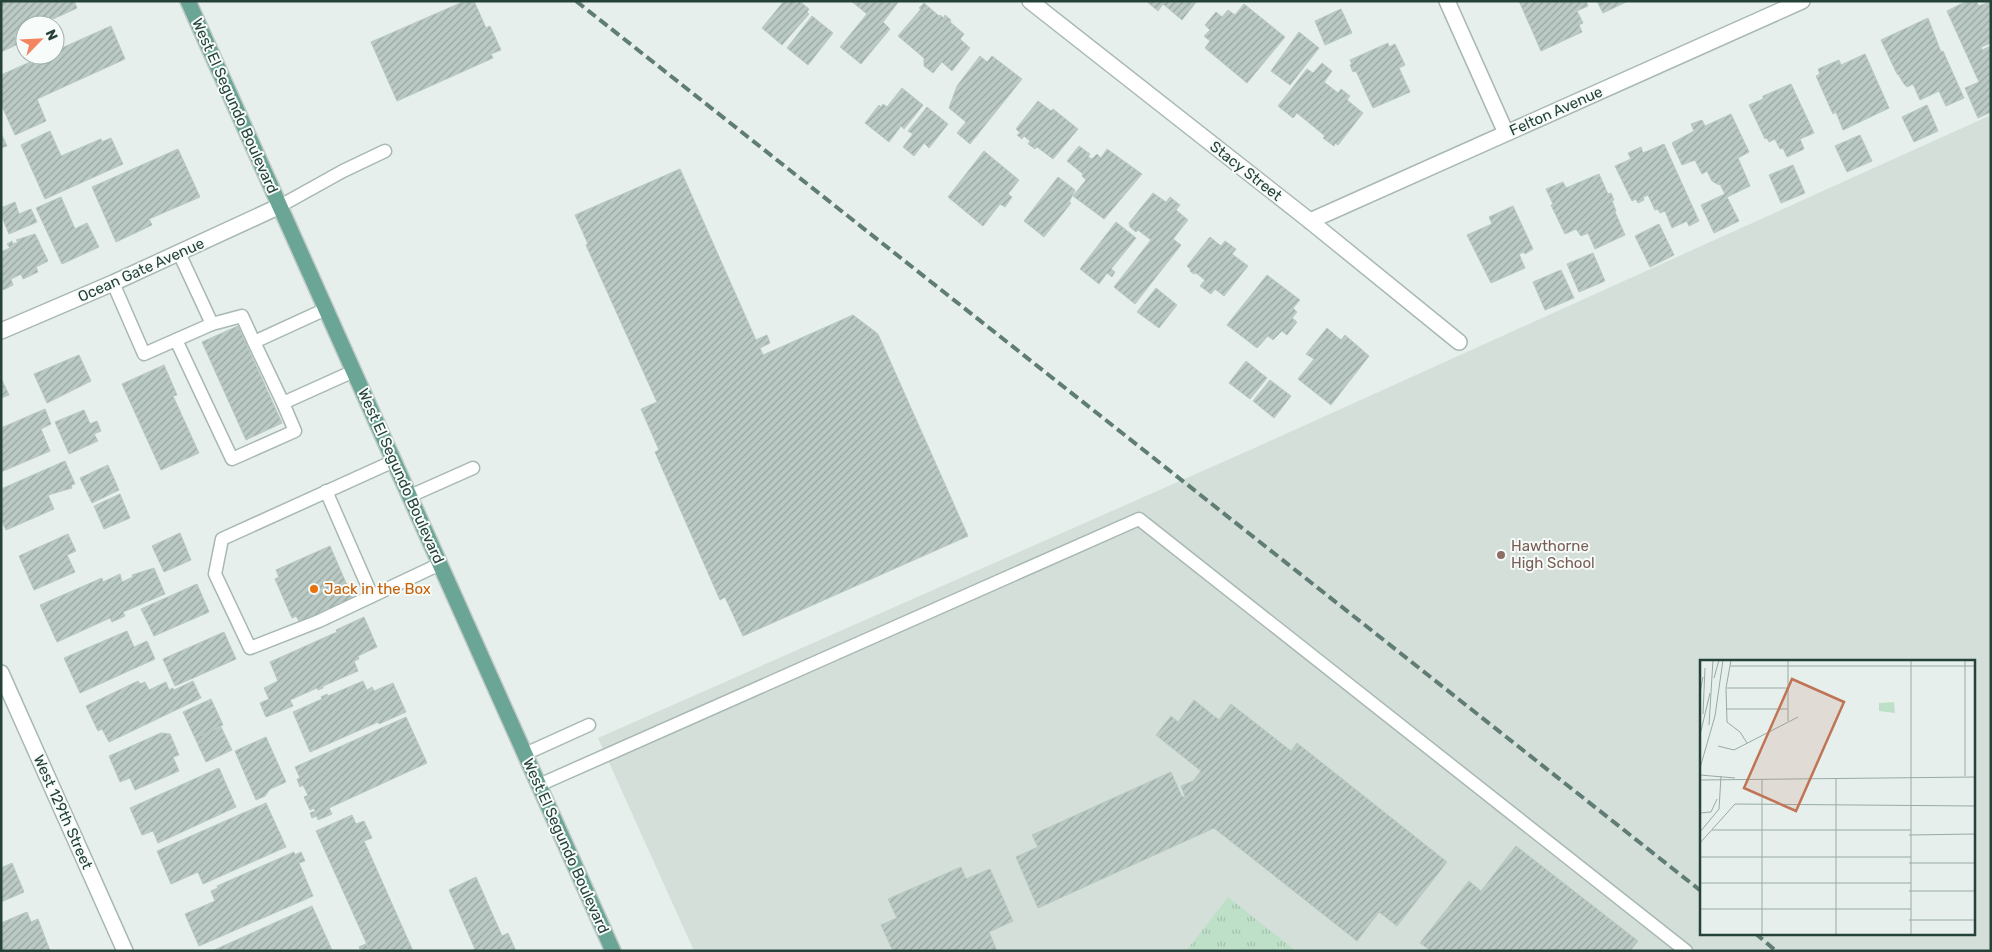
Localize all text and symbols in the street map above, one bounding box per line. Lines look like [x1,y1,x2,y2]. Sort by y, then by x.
north arrow [15,15,65,65]
street label: West El Segundo Boulevard [188,16,282,196]
text: N [42,27,61,43]
street label: Felton Avenue [1507,82,1605,140]
street label: Stacy Street [1206,137,1286,205]
street label: Ocean Gate Avenue [75,234,207,306]
street label: West El Segundo Boulevard [354,386,448,566]
place label: Hawthorne High School [1511,537,1595,572]
marker: Hawthorne High School [1495,549,1507,561]
place label: Jack in the Box [324,580,431,598]
marker: Jack in the Box [308,583,320,595]
inset map [1700,660,1974,934]
street label: West 129th Street [30,752,96,872]
street label: West El Segundo Boulevard [519,756,613,936]

